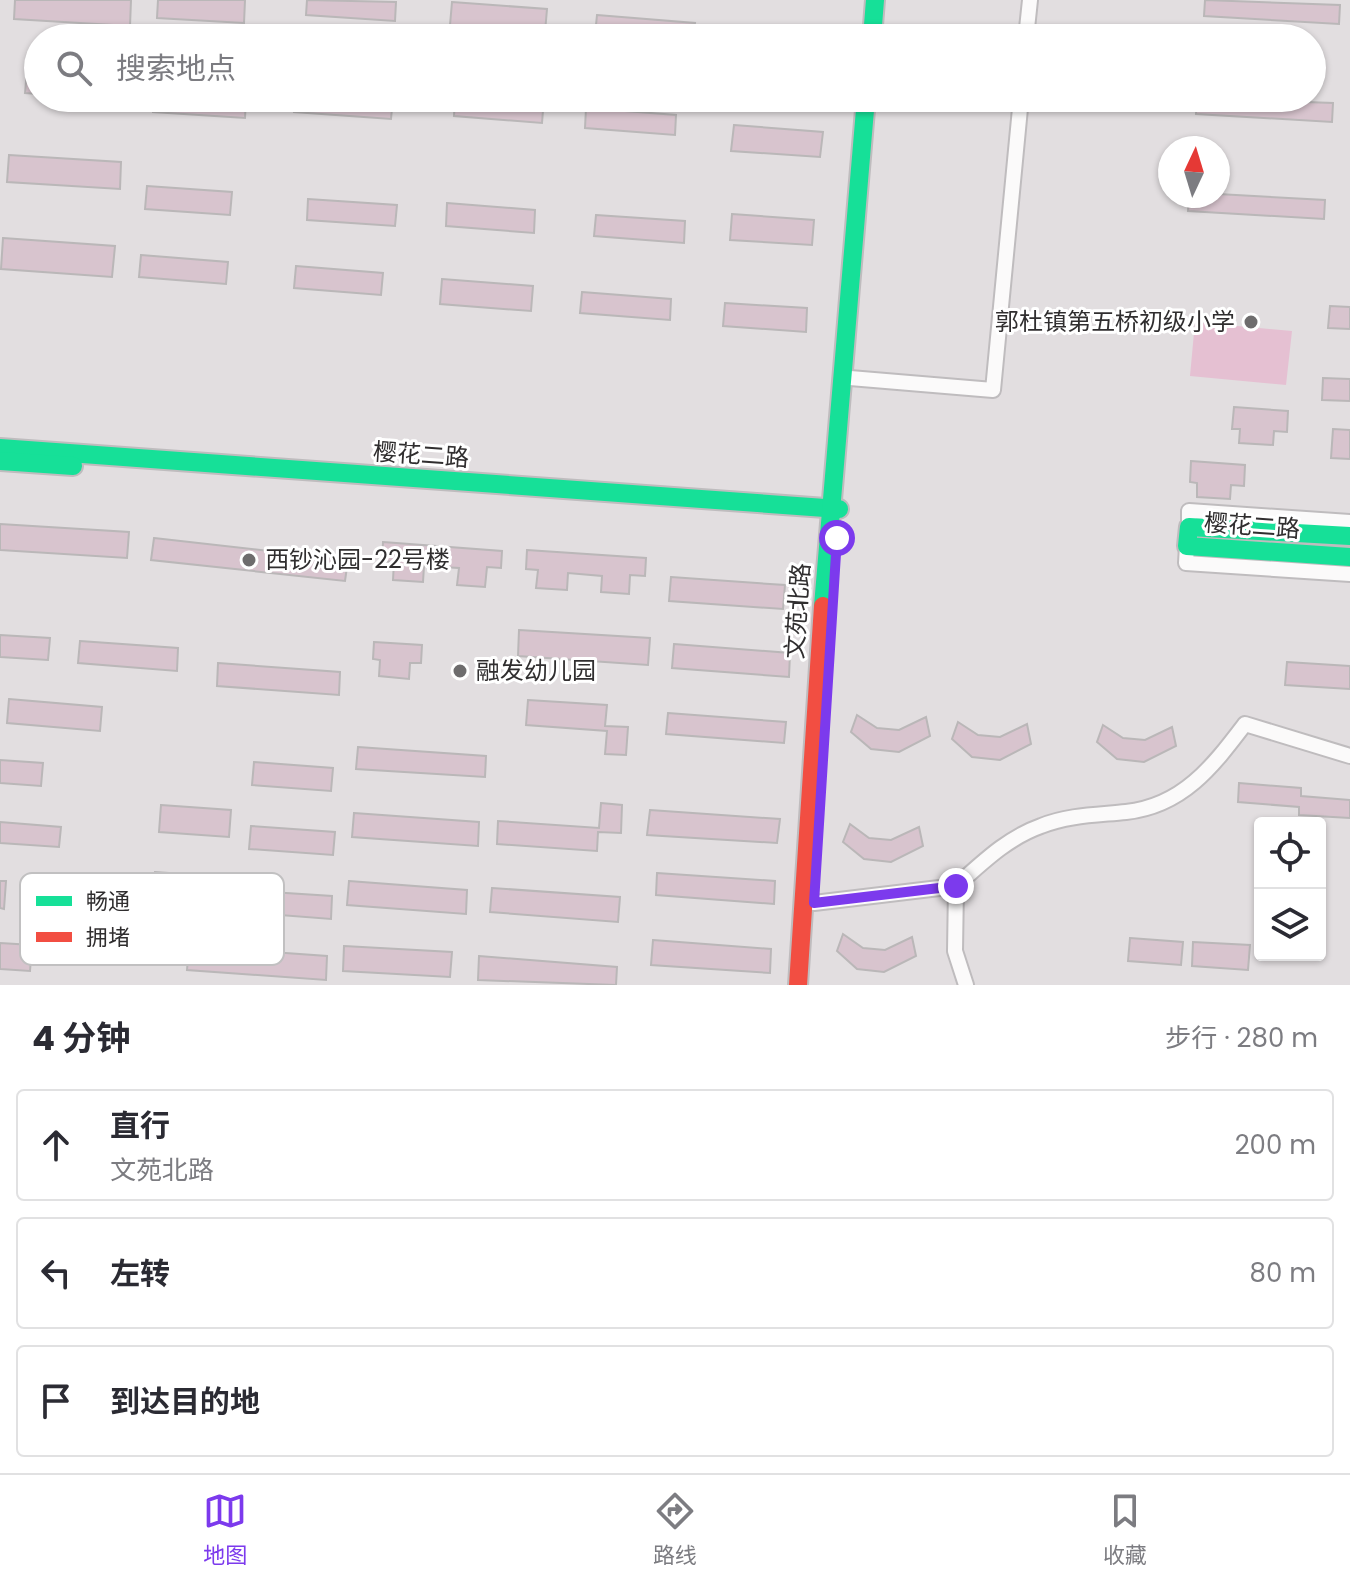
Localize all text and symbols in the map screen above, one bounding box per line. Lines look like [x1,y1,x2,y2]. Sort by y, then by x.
search box [24,24,1326,112]
icon: search [52,46,96,90]
text: 搜索地点 [116,47,236,90]
north arrow [1158,136,1230,208]
place label: 郭杜镇第五桥初级小学 [995,305,1235,338]
marker: 郭杜镇第五桥初级小学 [1242,313,1260,331]
street label: 樱花二路 [372,435,470,474]
street label: 樱花二路 [1203,506,1301,545]
route start [819,520,855,556]
place label: 西钞沁园-22号楼 [265,543,450,576]
marker: 西钞沁园-22号楼 [240,551,258,569]
street label: 文苑北路 [778,562,817,660]
place label: 融发幼儿园 [476,654,596,687]
marker: 融发幼儿园 [451,662,469,680]
map controls [1254,817,1326,961]
button: locate [1254,817,1326,889]
route end [938,868,974,904]
legend [20,873,284,965]
text: 畅通 [86,886,130,917]
button: layers [1254,889,1326,961]
text: 拥堵 [86,922,130,953]
text: 4 分钟 [32,1014,130,1062]
text: 步行 · 280 m [1165,1020,1318,1056]
text: 直行 [110,1104,170,1147]
icon: ahead [34,1123,78,1167]
text: 200 m [1235,1127,1316,1163]
text: 文苑北路 [110,1152,214,1188]
icon: left [34,1251,78,1295]
text: 左转 [110,1252,170,1295]
text: 80 m [1250,1255,1316,1291]
icon: arrive [34,1379,78,1423]
text: 到达目的地 [110,1380,260,1423]
tab: 地图 [203,1489,247,1572]
tab: 路线 [653,1489,697,1572]
tab: 收藏 [1103,1489,1147,1572]

